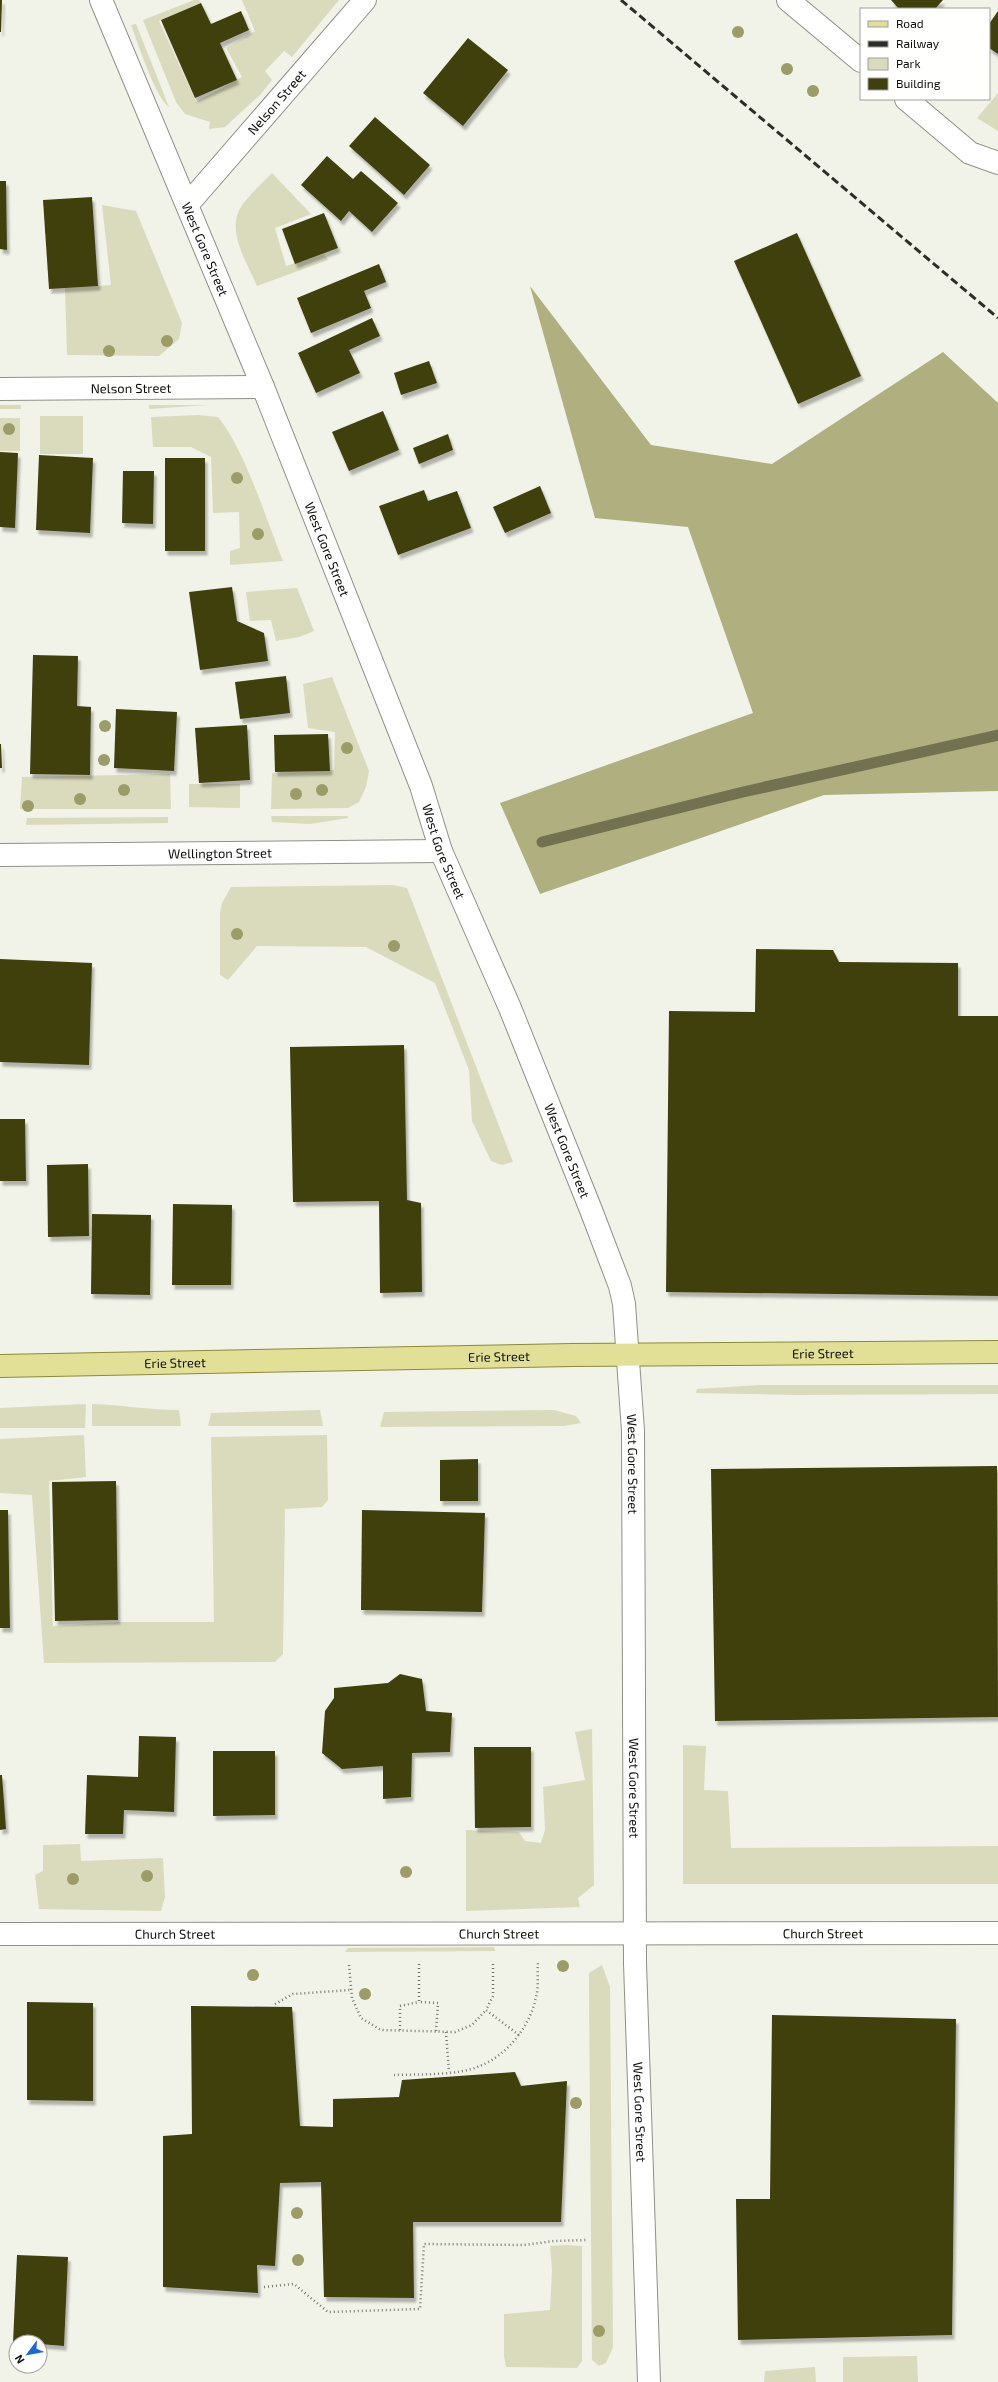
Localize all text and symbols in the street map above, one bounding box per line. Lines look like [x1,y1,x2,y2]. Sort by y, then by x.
legend [860,8,990,100]
text: Road [896,16,924,30]
text: Railway [896,36,940,50]
text: Park [896,56,921,70]
street label: Nelson Street [244,66,309,138]
text: Building [896,76,941,90]
street label: West Gore Street [179,200,232,298]
street label: Nelson Street [91,380,171,396]
street label: West Gore Street [301,500,353,599]
street label: West Gore Street [419,802,469,901]
street label: Wellington Street [168,845,272,861]
street label: West Gore Street [541,1101,593,1200]
street label: Erie Street [792,1345,854,1361]
street label: Erie Street [468,1348,530,1365]
street label: Erie Street [144,1354,206,1371]
street label: West Gore Street [624,1413,641,1514]
street label: West Gore Street [626,1738,643,1838]
street label: Church Street [459,1925,539,1942]
street label: Church Street [783,1925,863,1941]
street label: Church Street [135,1926,215,1942]
street label: West Gore Street [630,2062,650,2162]
north arrow [8,2334,48,2374]
text: N [11,2353,27,2366]

